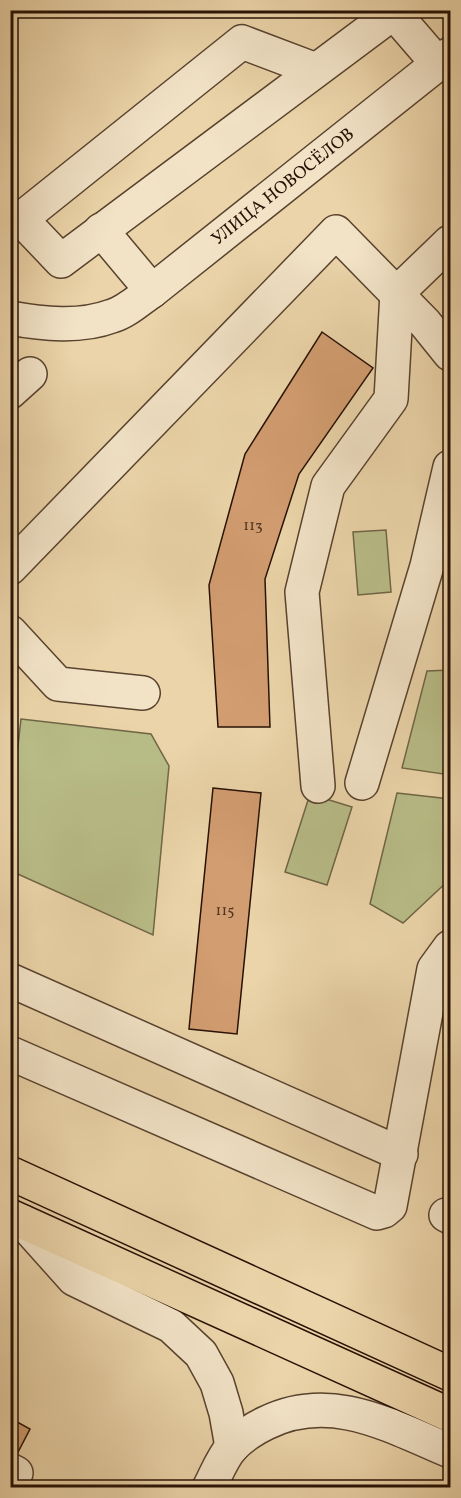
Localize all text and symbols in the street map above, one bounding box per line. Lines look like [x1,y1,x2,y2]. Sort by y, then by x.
street label: УЛИЦА НОВОСЁЛОВ [206,122,360,251]
house number: 113 [243,516,263,537]
house number: 115 [216,901,234,922]

